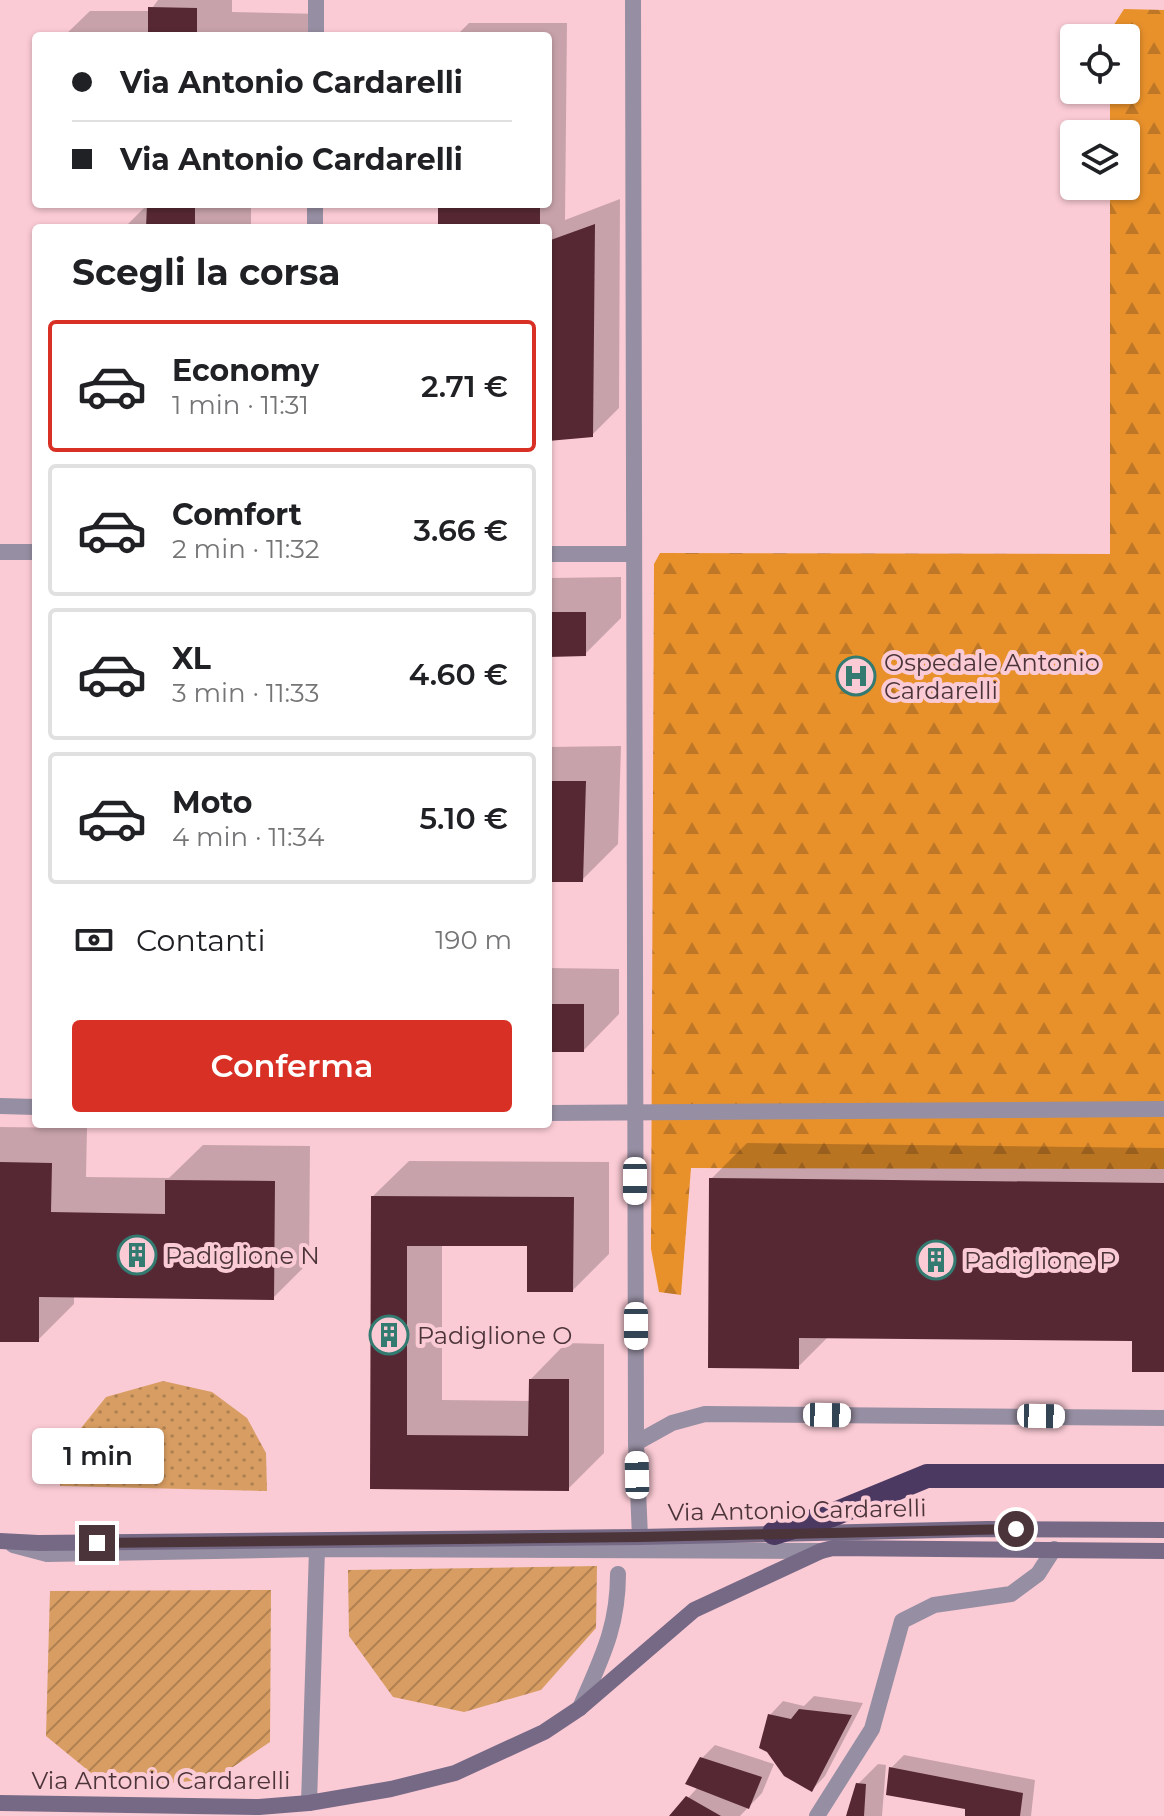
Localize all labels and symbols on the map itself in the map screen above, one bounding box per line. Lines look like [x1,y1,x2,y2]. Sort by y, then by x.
place label: Ospedale Antonio Cardarelli [884,648,1100,705]
hospital icon: Ospedale Antonio Cardarelli [835,655,877,697]
car [623,1157,647,1205]
building icon: Padiglione N [116,1234,158,1276]
building icon: Padiglione P [915,1239,957,1281]
place label: Padiglione N [165,1241,320,1270]
place label: Padiglione P [964,1246,1116,1275]
car [624,1302,648,1350]
building icon: Padiglione O [368,1314,410,1356]
place label: Padiglione O [417,1321,572,1350]
car [803,1403,851,1427]
car [1017,1404,1065,1428]
callout: 1 min [31,1427,163,1483]
car [625,1451,649,1499]
street label: Via Antonio Cardarelli [667,1493,927,1527]
route start [998,1511,1034,1547]
route end [79,1525,115,1561]
street label: Via Antonio Cardarelli [32,1766,290,1795]

